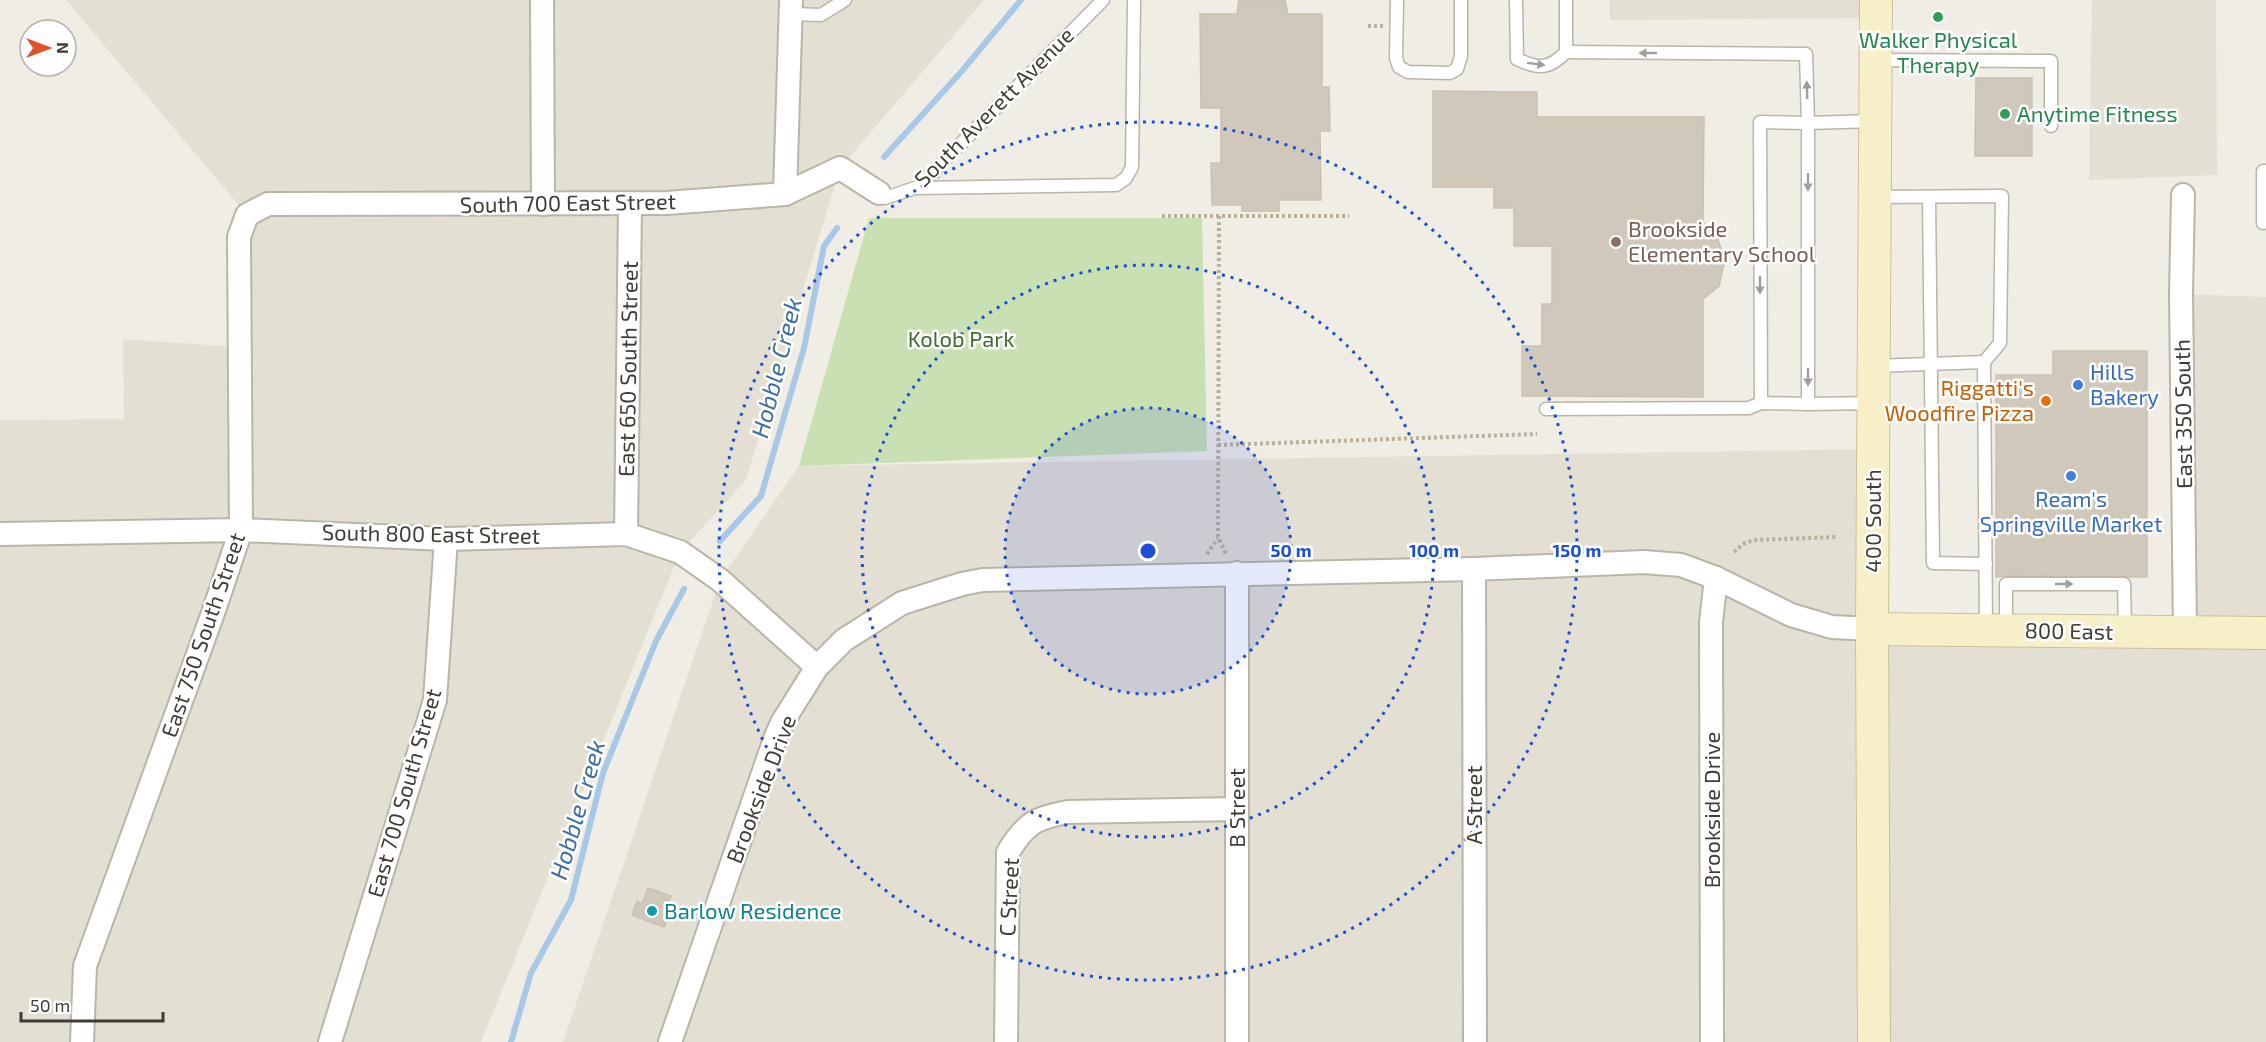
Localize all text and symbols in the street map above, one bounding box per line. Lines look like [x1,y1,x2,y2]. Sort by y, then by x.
marker: Walker Physical Therapy [1931,10,1945,24]
north arrow [18,18,78,78]
street label: South Averett Avenue [908,21,1078,191]
place label: Walker Physical Therapy [1859,26,2018,77]
text: N [54,42,73,54]
one-way arrow [1638,48,1657,58]
one-way arrow [1527,60,1546,69]
one-way arrow [1802,81,1812,100]
place label: Anytime Fitness [2017,100,2178,126]
marker: Anytime Fitness [1998,107,2012,121]
one-way arrow [1803,172,1813,191]
street label: South 700 East Street [460,187,676,217]
place label: Brookside Elementary School [1628,215,1816,266]
marker: Brookside Elementary School [1609,235,1623,249]
street label: East 650 South Street [612,261,642,477]
one-way arrow [1755,276,1765,295]
water label: Hobble Creek [744,295,807,441]
park label: Kolob Park [908,325,1014,351]
street label: East 350 South [2168,339,2196,489]
place label: Hills Bakery [2090,358,2159,409]
one-way arrow [1803,367,1813,386]
place label: Riggatti's Woodfire Pizza [1884,374,2034,425]
marker: Hills Bakery [2071,378,2085,392]
marker: Riggatti's Woodfire Pizza [2039,394,2053,408]
street label: 400 South [1859,469,1885,573]
marker: Ream's Springville Market [2064,469,2078,483]
place label: Ream's Springville Market [1980,485,2162,536]
street label: South 800 East Street [322,518,540,548]
street label: East 750 South Street [155,529,249,740]
text: 50 m [1270,539,1312,561]
text: 100 m [1409,539,1459,561]
text: 150 m [1553,539,1601,561]
centre of rings [1138,541,1158,561]
one-way arrow [2055,579,2074,589]
street label: 800 East [2024,616,2114,644]
street label: East 700 South Street [361,685,445,900]
street label: Brookside Drive [720,711,800,866]
street label: Brookside Drive [1698,732,1724,888]
water label: Hobble Creek [543,737,610,883]
street label: A Street [1460,765,1486,845]
street label: B Street [1223,768,1249,848]
street label: C Street [993,857,1023,937]
place label: Barlow Residence [664,897,842,923]
marker: Barlow Residence [645,904,659,918]
scale bar [21,985,164,1023]
text: 50 m [30,994,70,1016]

